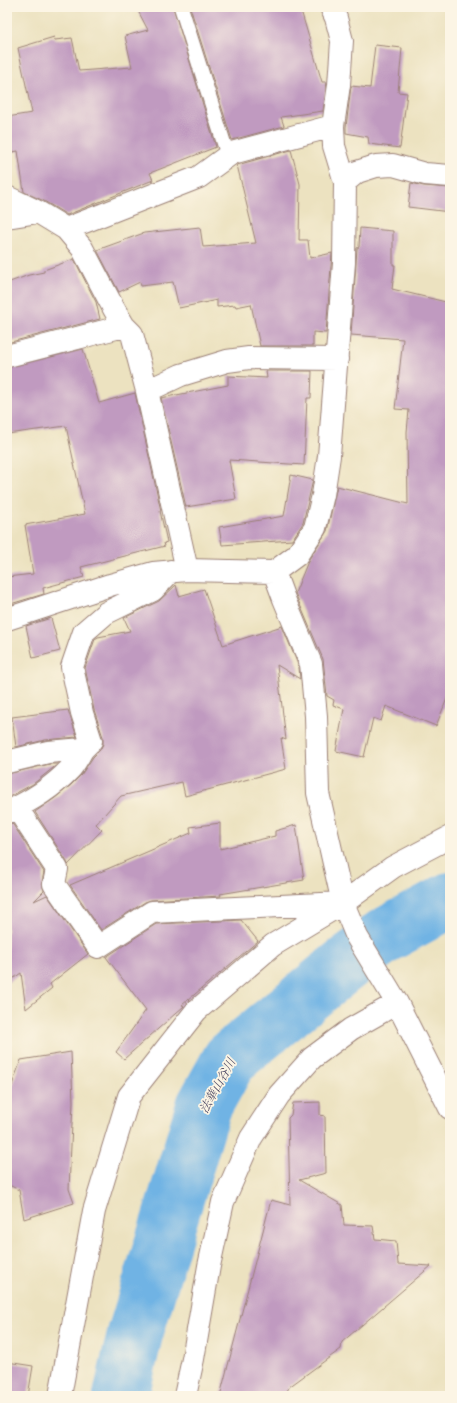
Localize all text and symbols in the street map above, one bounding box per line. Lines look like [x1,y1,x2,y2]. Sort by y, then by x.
water label: 法華山谷川 [197,1054,240,1116]

